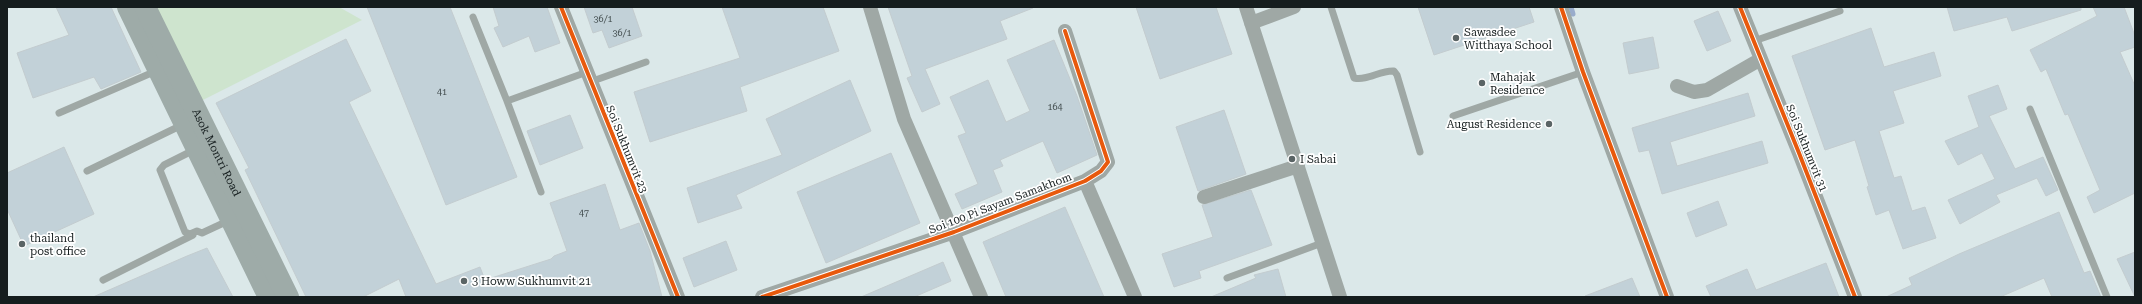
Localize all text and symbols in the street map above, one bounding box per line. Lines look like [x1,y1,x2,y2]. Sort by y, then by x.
house number: 36/1 [594,14,612,24]
place label: Sawasdee Witthaya School [1464,26,1553,52]
house number: 36/1 [613,28,631,38]
marker: Sawasdee Witthaya School [1451,33,1461,43]
place label: Mahajak Residence [1490,71,1545,97]
marker: Mahajak Residence [1477,78,1487,88]
house number: 41 [437,87,447,97]
house number: 164 [1047,102,1063,112]
street label: Soi Sukhumvit 31 [1783,102,1830,194]
street label: Soi Sukhumvit 23 [603,103,650,195]
street label: Asok Montri Road [189,107,243,198]
place label: August Residence [1447,118,1541,131]
marker: August Residence [1544,119,1554,129]
place label: I Sabai [1300,153,1337,166]
marker: I Sabai [1287,154,1297,164]
street label: Soi 100 Pi Sayam Samakhom [927,170,1073,237]
house number: 47 [579,208,589,218]
place label: thailand post office [30,232,86,258]
marker: thailand post office [17,239,27,249]
place label: 3 Howw Sukhumvit 21 [472,275,591,288]
marker: 3 Howw Sukhumvit 21 [459,276,469,286]

